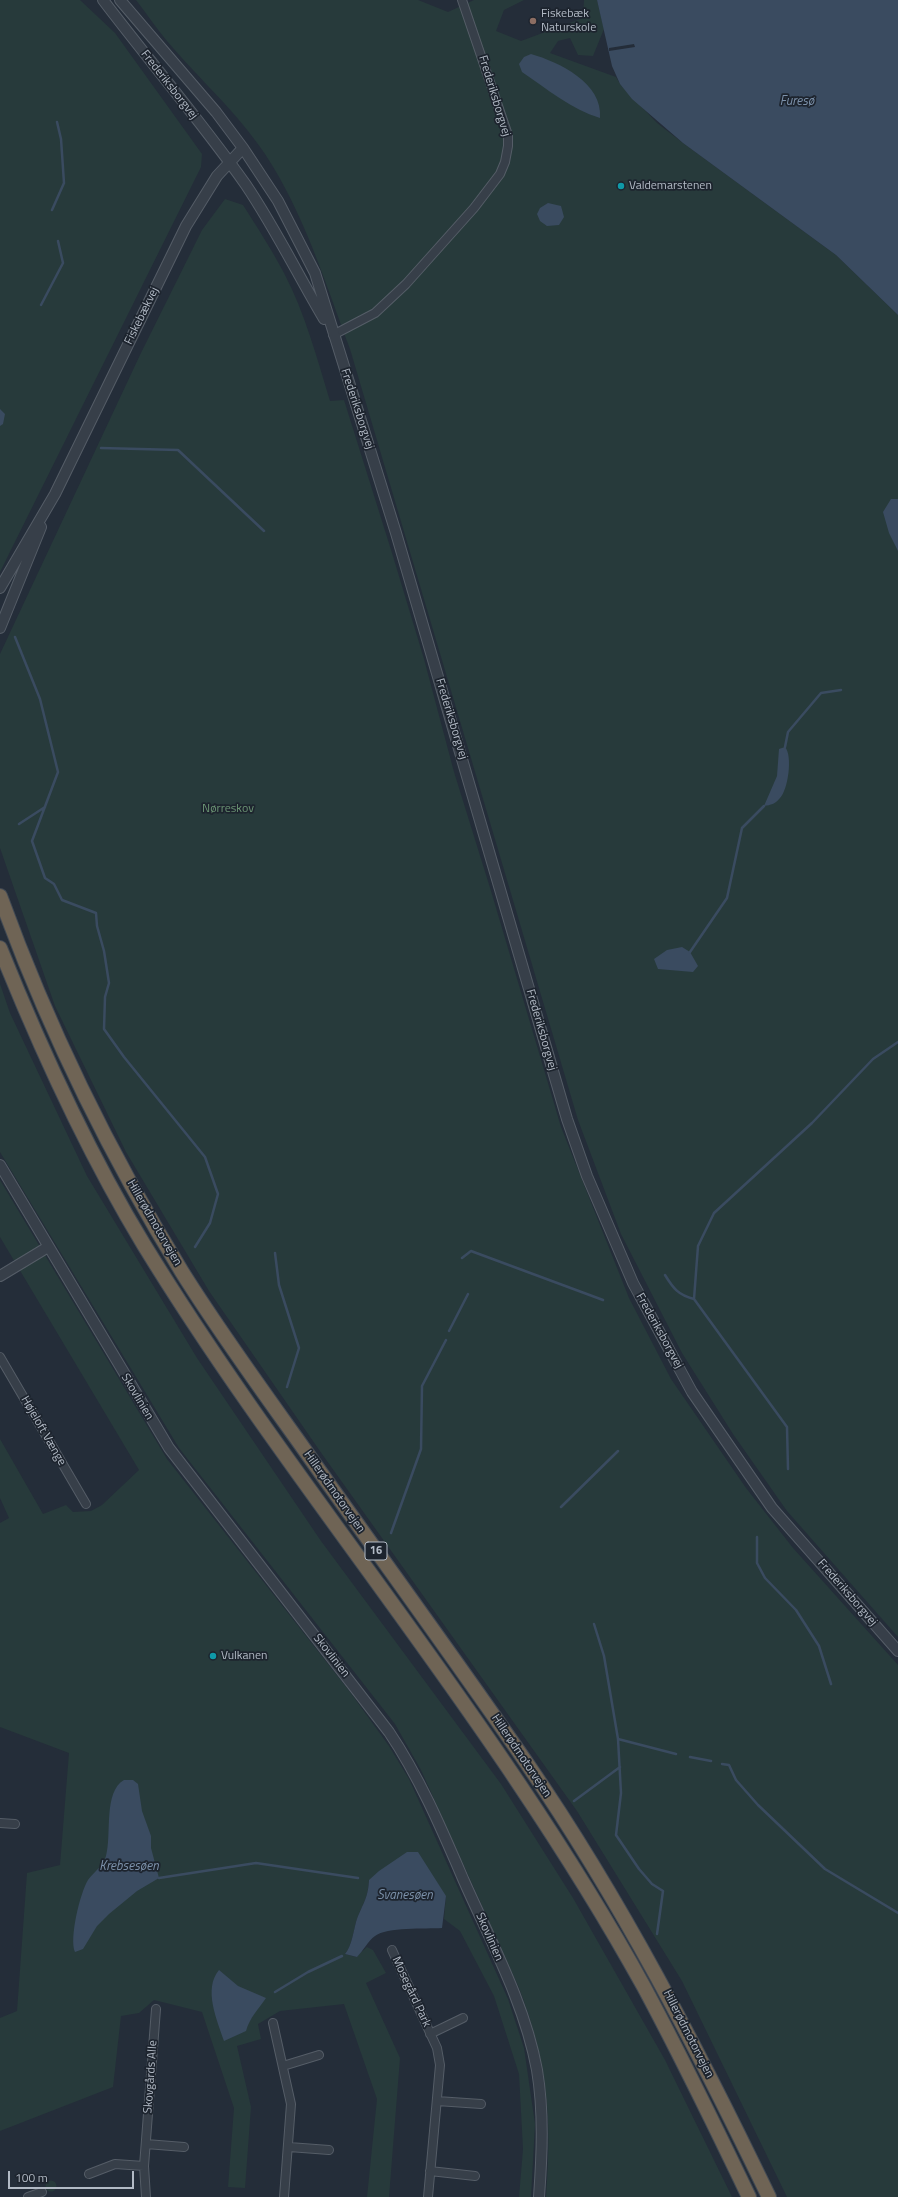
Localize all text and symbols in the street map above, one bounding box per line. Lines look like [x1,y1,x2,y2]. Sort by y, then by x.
place label: Fiskebæk Naturskole [541,7,596,35]
marker: Fiskebæk Naturskole [528,16,538,26]
street label: Frederiksborgvej [137,48,201,122]
street label: Frederiksborgvej [475,54,513,138]
water label: Furesø [780,94,814,110]
place label: Valdemarstenen [629,179,712,193]
marker: Valdemarstenen [616,181,626,191]
street label: Fiskebækvej [122,285,162,347]
street label: Frederiksborgvej [337,367,377,451]
street label: Frederiksborgvej [432,677,470,761]
park label: Nørreskov [202,802,254,816]
street label: Frederiksborgvej [523,988,559,1072]
street label: Hillerødmotorvejen [124,1177,184,1269]
street label: Frederiksborgvej [632,1291,686,1371]
street label: Skovlinien [118,1371,156,1423]
street label: Højeloft Vænge [17,1394,69,1468]
street label: Hillerødmotorvejen [300,1448,368,1536]
road number: 16 [365,1542,387,1560]
street label: Frederiksborgvej [814,1557,880,1629]
street label: Skovlinien [310,1631,352,1681]
place label: Vulkanen [221,1649,268,1663]
marker: Vulkanen [208,1651,218,1661]
street label: Hillerødmotorvejen [488,1712,554,1800]
water label: Krebsesøen [99,1859,159,1875]
water label: Svanesøen [377,1888,433,1904]
street label: Skovlinien [472,1911,506,1963]
street label: Mosegård Park [388,1954,434,2030]
street label: Hillerødmotorvejen [660,1988,716,2080]
street label: Skovgårds Alle [141,2040,161,2114]
scale bar [10,2163,136,2189]
text: 100 m [15,2168,48,2187]

